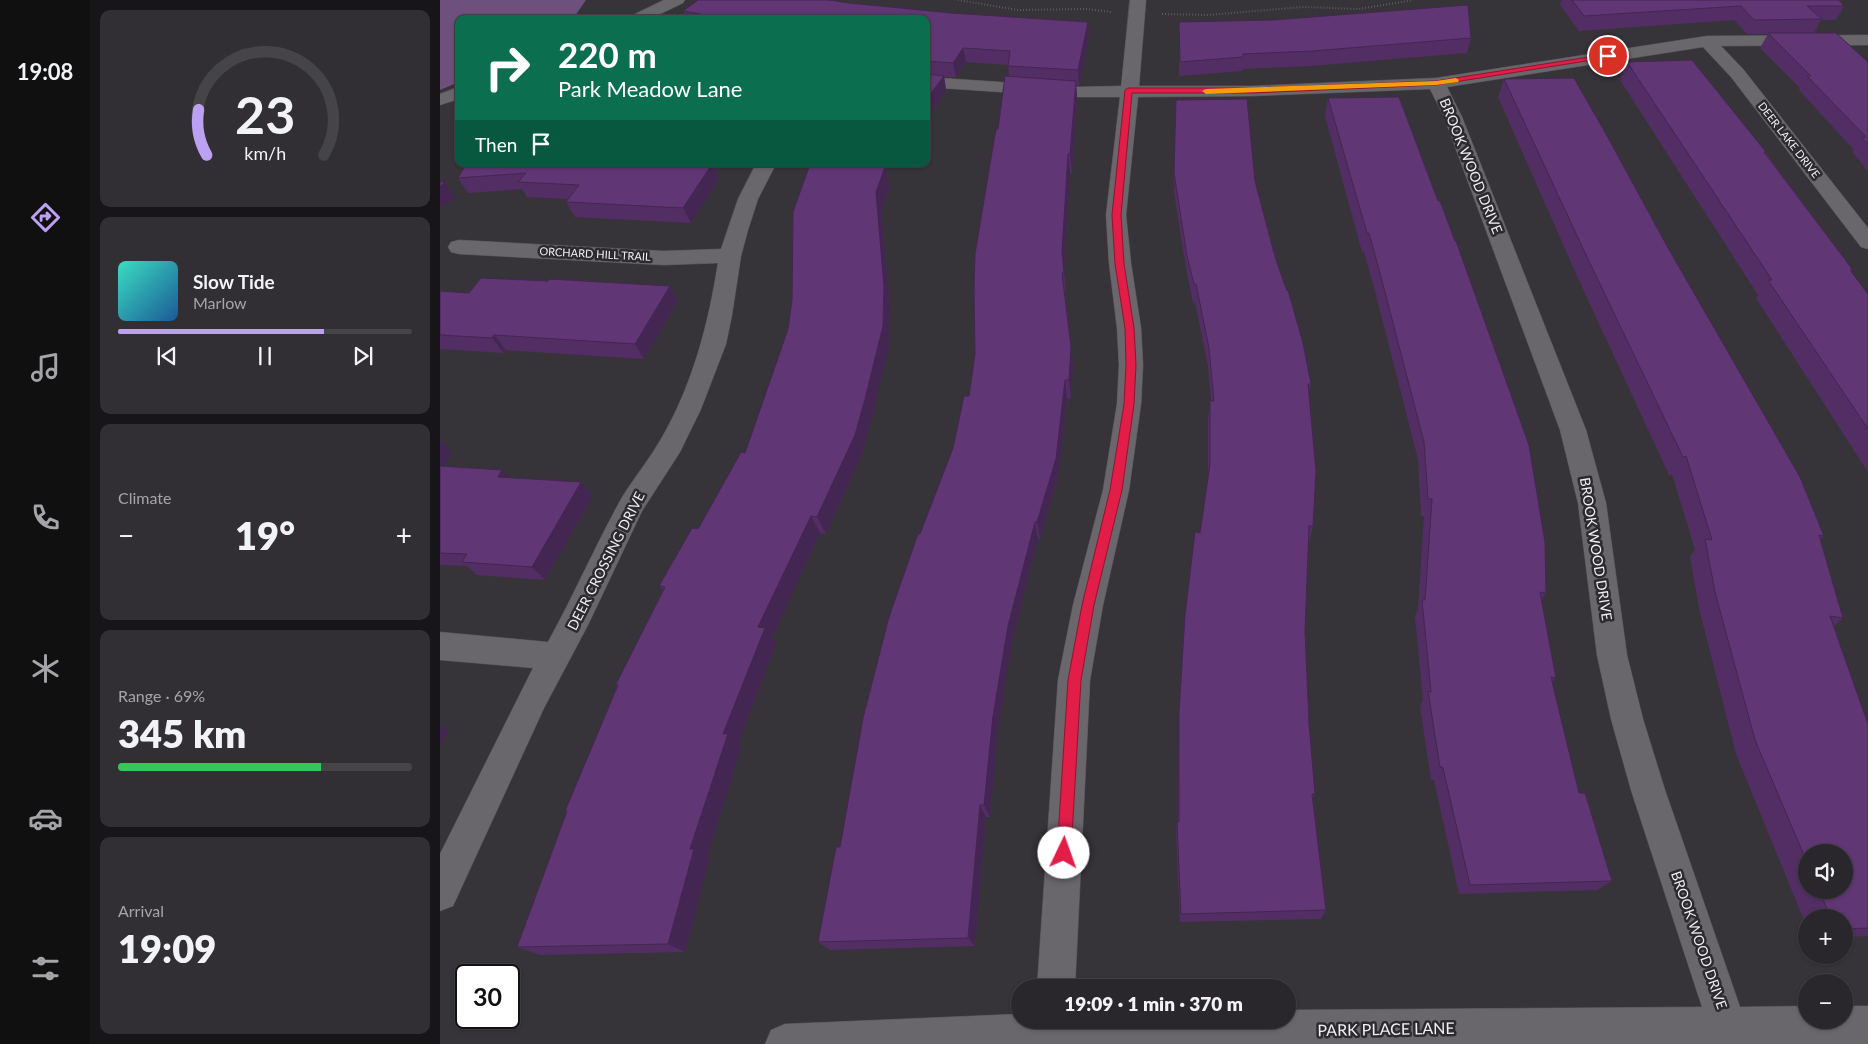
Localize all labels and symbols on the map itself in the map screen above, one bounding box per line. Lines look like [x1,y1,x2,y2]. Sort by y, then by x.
pin [1587,35,1629,77]
street label: BROOK WOOD DRIVE [1436,96,1506,236]
street label: DEER LAKE DRIVE [1756,99,1823,180]
street label: ORCHARD HILL TRAIL [539,244,651,263]
street label: BROOK WOOD DRIVE [1577,476,1616,622]
street label: DEER CROSSING DRIVE [563,489,648,633]
position arrow [1037,826,1089,878]
street label: BROOK WOOD DRIVE [1668,869,1731,1011]
speed limit sign: 30 [455,964,520,1029]
street label: PARK PLACE LANE [1317,1018,1455,1039]

